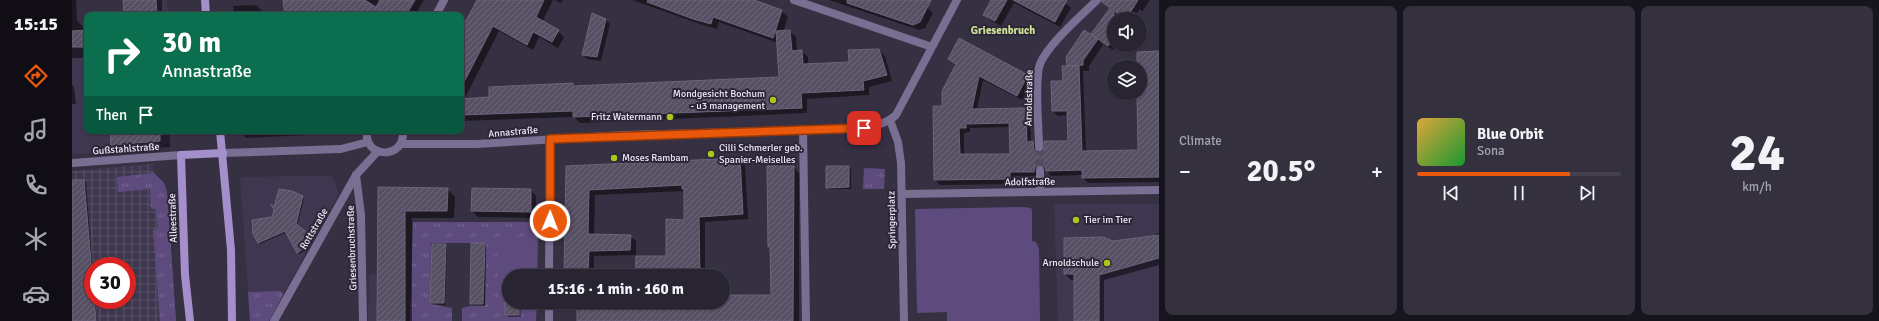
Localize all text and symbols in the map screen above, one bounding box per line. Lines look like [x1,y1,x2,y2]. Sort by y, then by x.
map controls [1107,12,1147,100]
button: sound [1107,12,1147,52]
text: 15:15 [14,13,58,35]
district label: Griesenbruch [971,24,1035,37]
text: 30 m [162,26,221,60]
icon: right [96,28,148,80]
text: Annastraße [162,60,252,82]
button: layers [1107,60,1147,100]
icon: directions [22,62,50,90]
street label: Arnoldstraße [1023,70,1035,126]
place label: Mondgesicht Bochum - u3 management [673,88,765,112]
marker: Mondgesicht Bochum - u3 management [768,95,778,105]
icon: arrive [135,104,157,126]
text: Then [96,106,127,124]
place label: Fritz Watermann [591,111,662,123]
pin [847,111,881,145]
marker: Fritz Watermann [665,112,675,122]
icon: music [22,116,50,144]
icon: arrive [853,117,875,139]
text: 24 [1729,121,1785,185]
street label: Annastraße [488,124,538,140]
text: Blue Orbit [1477,125,1544,143]
text: Climate [1179,133,1222,149]
street label: Gußstahlstraße [92,141,160,157]
place label: Cilli Schmerler geb. Spanier-Meiselles [719,142,803,166]
text: Sona [1477,143,1505,159]
marker: Cilli Schmerler geb. Spanier-Meiselles [706,149,716,159]
place label: Moses Rambam [622,152,689,164]
marker: Moses Rambam [609,153,619,163]
text: 20.5° [1246,153,1316,190]
text: − [1179,158,1191,185]
text: + [1371,158,1383,185]
icon: phone [22,171,50,199]
street label: Adolfstraße [1005,176,1055,188]
text: km/h [1742,179,1772,195]
icon: previous [1440,182,1462,204]
icon: pause [1508,182,1530,204]
icon: next [1576,182,1598,204]
street label: Springerplatz [885,190,899,249]
street label: Alleestraße [166,193,180,243]
position arrow [529,200,571,242]
street label: Griesenbruchstraße [345,205,359,291]
street label: Rottstraße [297,206,331,252]
place label: Tier im Tier [1084,214,1132,226]
marker: Tier im Tier [1071,215,1081,225]
icon: climate [22,225,50,253]
speed limit sign: 30 [84,257,136,309]
place label: Arnoldschule [1043,257,1099,269]
marker: Arnoldschule [1102,258,1112,268]
icon: car [22,280,50,308]
text: 15:16 · 1 min · 160 m [548,280,684,298]

